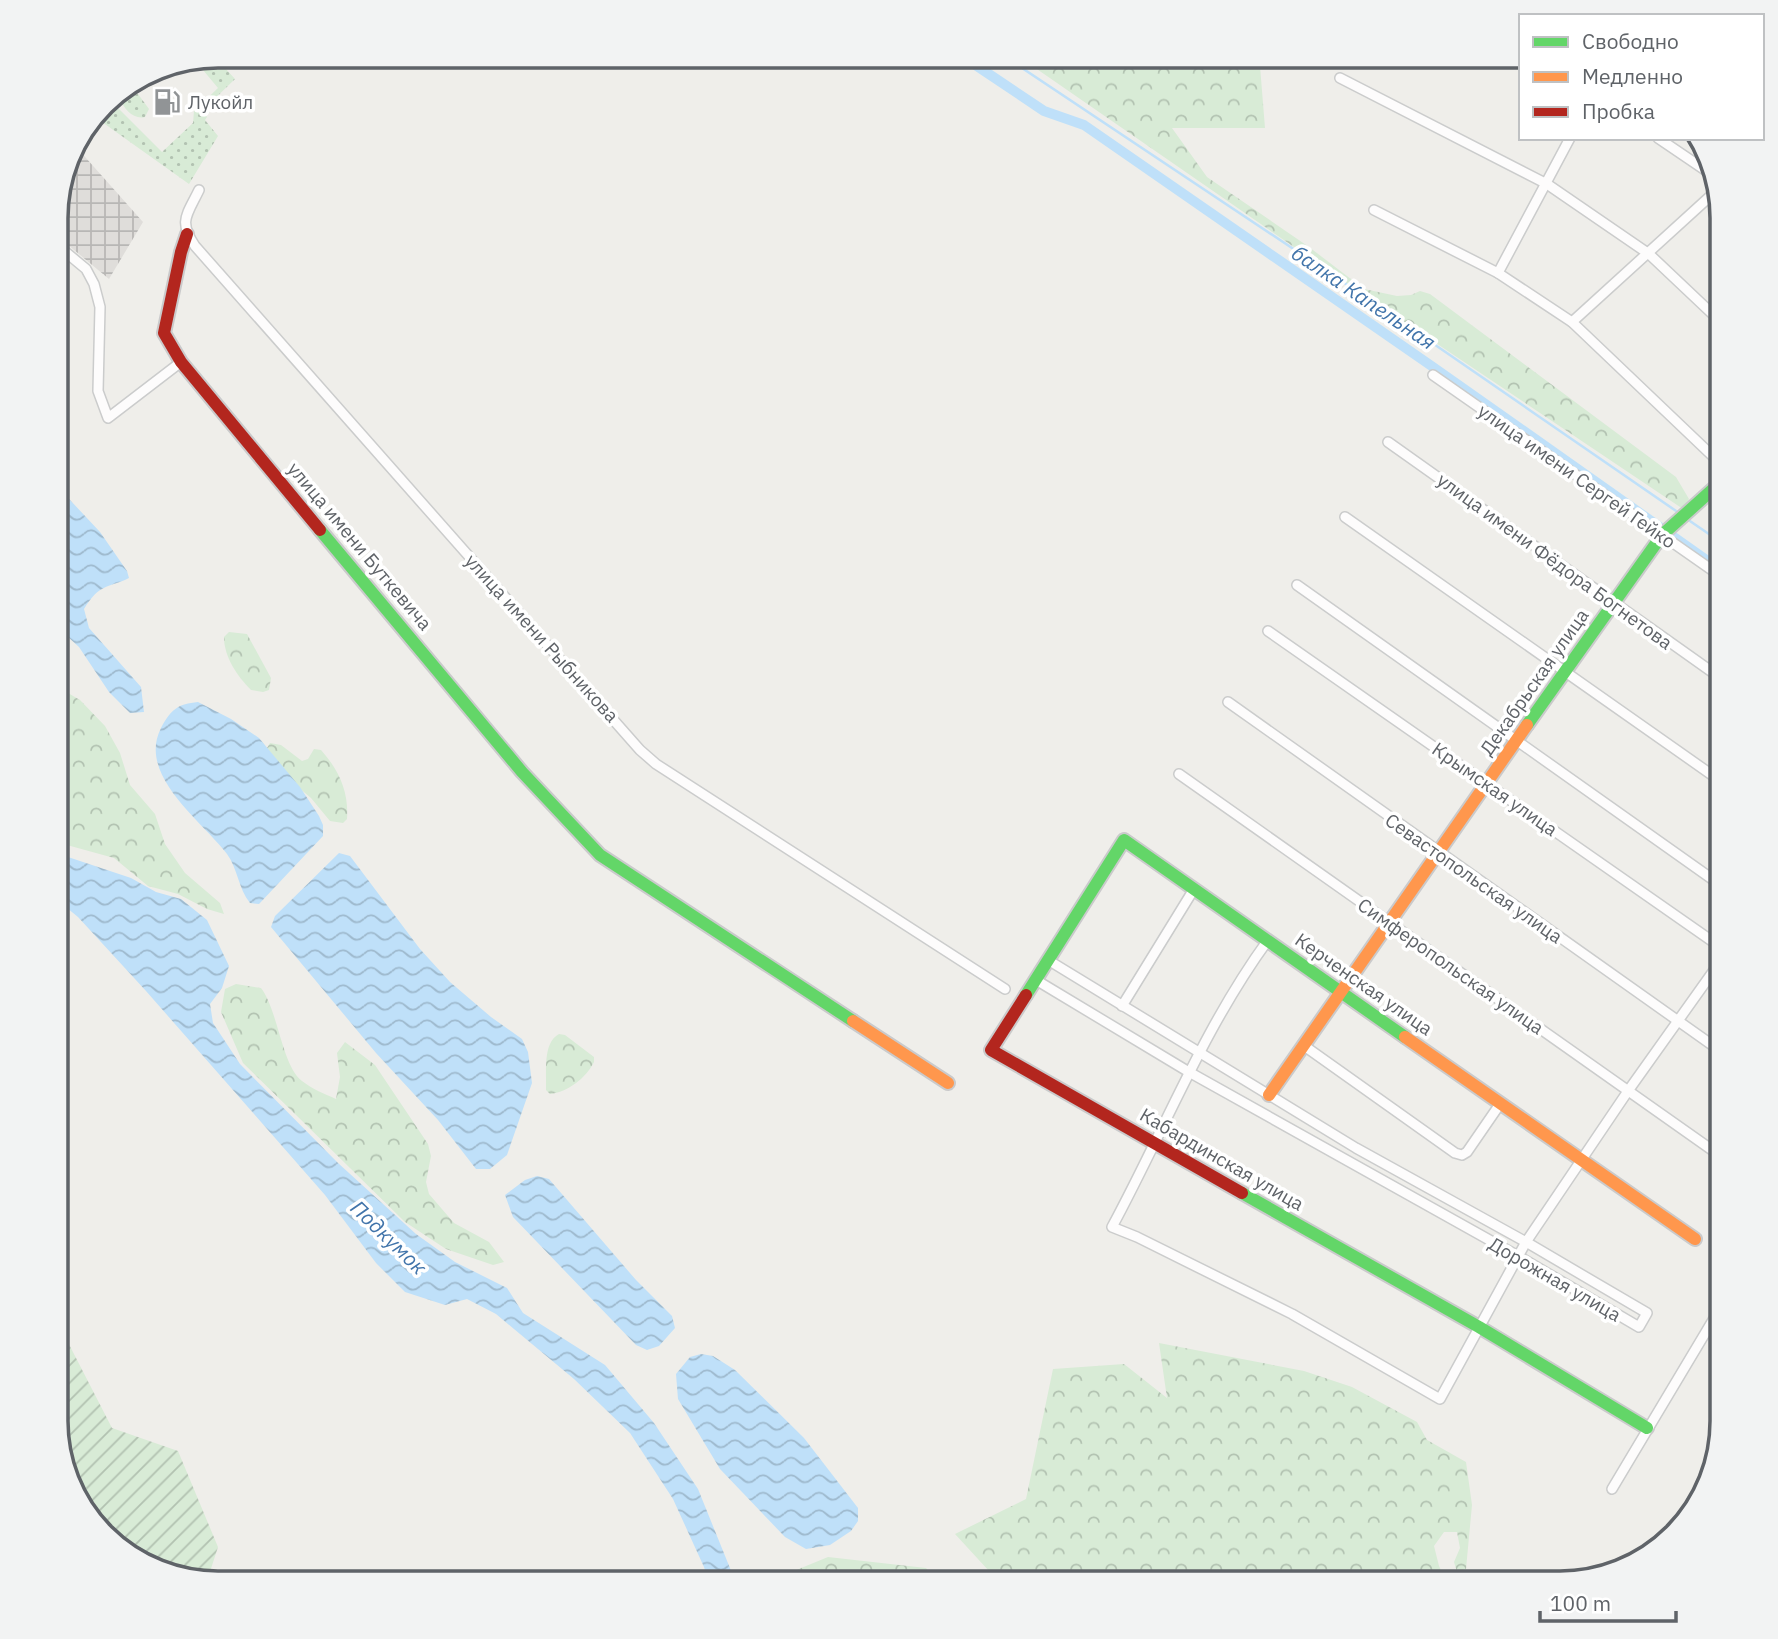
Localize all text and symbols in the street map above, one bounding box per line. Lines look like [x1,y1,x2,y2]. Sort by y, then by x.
legend [1519,14,1764,140]
text: Свободно [1582,27,1679,55]
text: Медленно [1582,62,1683,90]
fuel station icon: Лукойл [152,87,182,117]
place label: Лукойл [188,90,253,114]
text: Пробка [1582,97,1655,125]
water label: балка Капельная [1286,238,1442,356]
street label: улица имени Сергей Гейко [1473,398,1681,554]
street label: улица имени Буткевича [283,457,437,635]
street label: улица имени Фёдора Богнетова [1433,467,1677,655]
street label: улица имени Рыбникова [460,549,624,727]
street label: Декабрьская улица [1474,604,1594,760]
street label: Крымская улица [1428,737,1562,841]
street label: Севастопольская улица [1381,808,1567,948]
street label: Симферопольская улица [1353,893,1549,1039]
street label: Керченская улица [1291,928,1437,1040]
street label: Кабардинская улица [1136,1102,1308,1216]
water label: Подкумок [345,1194,434,1281]
street label: Дорожная улица [1485,1231,1625,1327]
scale bar [1540,1580,1676,1624]
text: 100 m [1550,1589,1611,1617]

